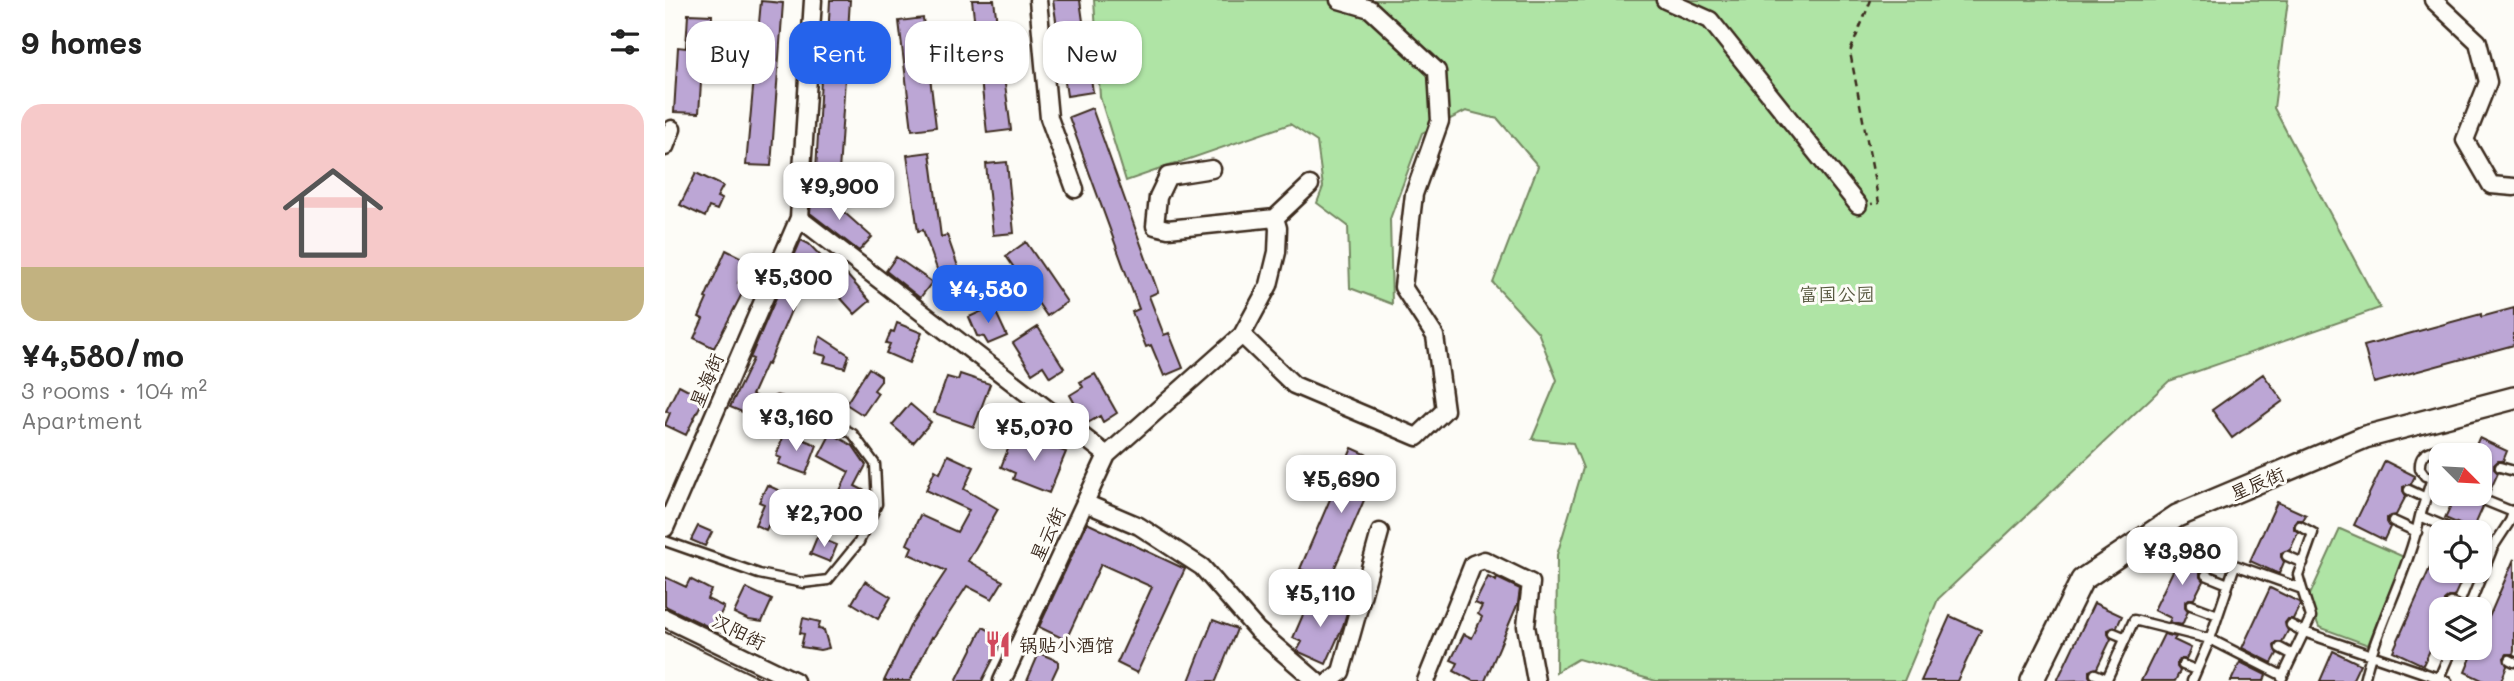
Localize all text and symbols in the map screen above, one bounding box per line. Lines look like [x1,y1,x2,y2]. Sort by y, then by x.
chip: Buy [686,21,775,84]
chip: Rent [789,21,891,84]
chip: Filters [905,21,1029,84]
chip: New [1043,21,1142,84]
text: 9 homes [21,22,142,62]
icon: filters [606,23,644,61]
icon: home [270,150,396,276]
pin: ¥9,900 [782,162,896,222]
text: ¥9,900 [799,170,879,200]
pin: ¥5,300 [736,254,850,313]
text: ¥5,300 [754,261,832,291]
pin: ¥4,580 [931,266,1045,325]
text: ¥4,580 [948,273,1028,303]
park label: 富国公园 [1799,281,1875,306]
text: ¥4,580/mo [21,335,184,375]
street label: 星海街 [683,349,729,411]
text: 3 rooms · 104 m² [21,375,207,405]
pin: ¥3,160 [739,393,853,453]
text: ¥3,160 [759,401,833,431]
pin: ¥5,070 [977,404,1091,463]
text: Apartment [21,405,143,435]
text: ¥5,070 [995,411,1073,441]
north arrow [2429,443,2492,506]
map controls [2429,443,2492,660]
pin: ¥5,690 [1284,456,1398,515]
street label: 星辰街 [2226,460,2288,506]
text: ¥5,690 [1302,463,1380,493]
pin: ¥2,700 [767,490,881,549]
text: ¥2,700 [785,497,863,527]
street label: 星云街 [1024,503,1070,565]
button: locate [2429,520,2492,583]
pin: ¥3,980 [2125,528,2239,587]
text: ¥3,980 [2143,535,2221,565]
pin: ¥5,110 [1263,570,1377,629]
text: ¥5,110 [1285,577,1355,607]
button: layers [2429,597,2492,660]
street label: 汉阳街 [708,607,770,655]
restaurant icon: 锅贴小酒馆 [983,629,1013,659]
place label: 锅贴小酒馆 [1019,632,1114,657]

